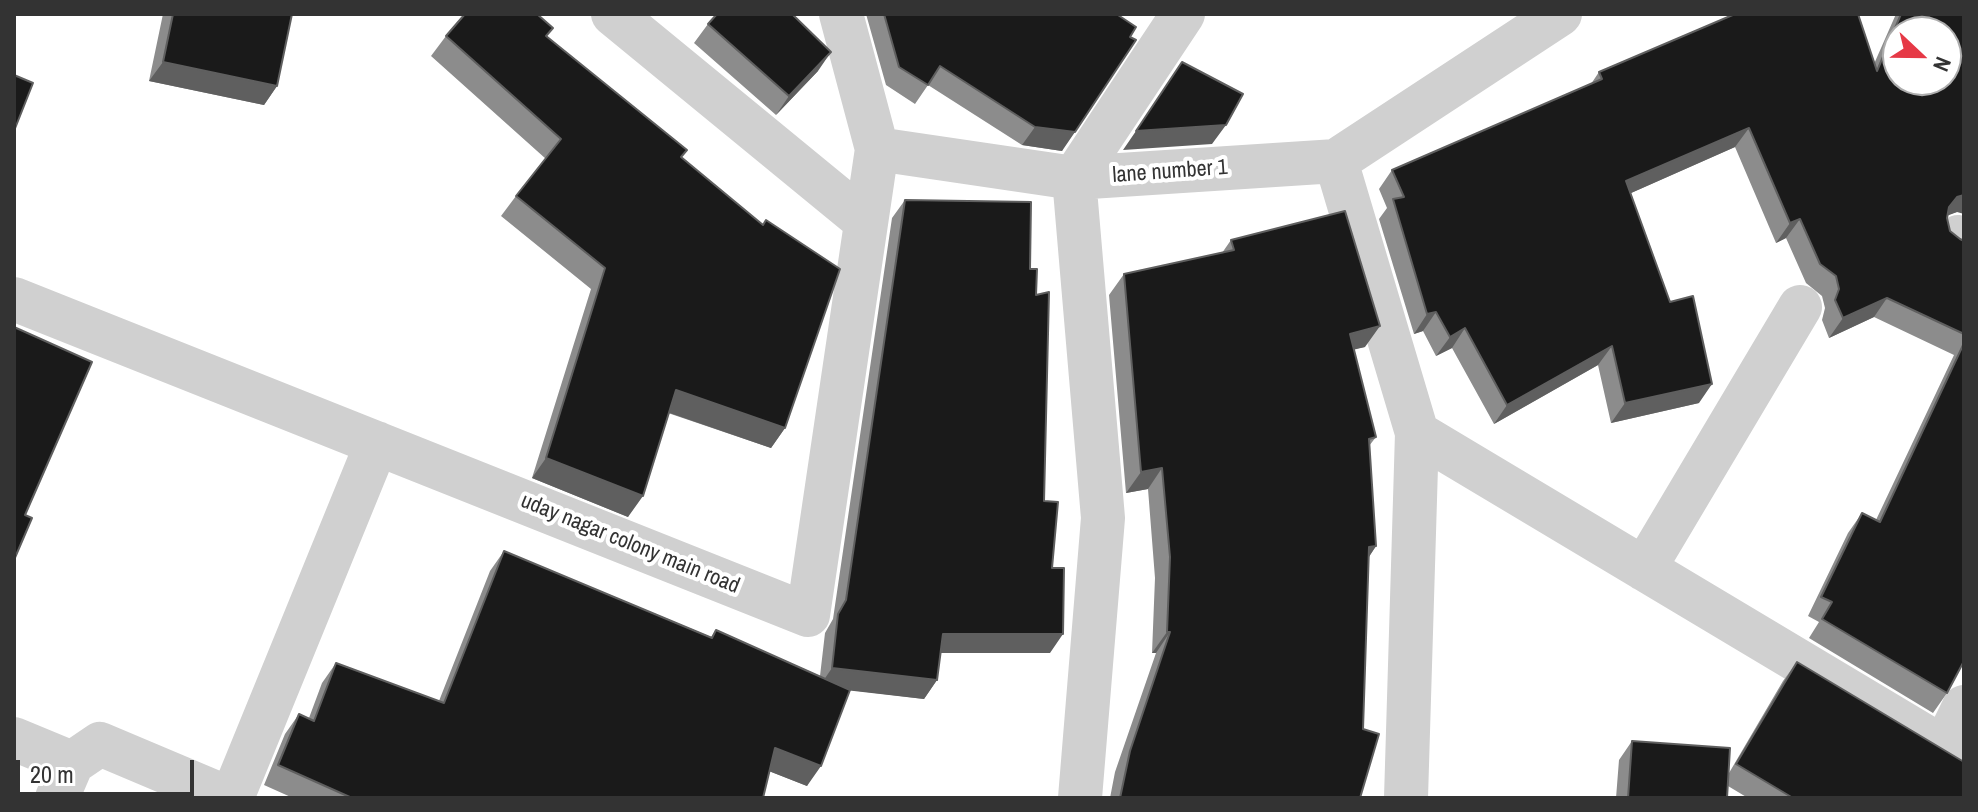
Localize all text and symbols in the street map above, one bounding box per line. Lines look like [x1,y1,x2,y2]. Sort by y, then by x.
north arrow [1882,16,1962,96]
text: N [1926,53,1959,76]
street label: lane number 1 [1112,155,1228,189]
street label: uday nagar colony main road [517,488,743,600]
scale bar [20,744,198,794]
text: 20 m [30,758,74,790]

